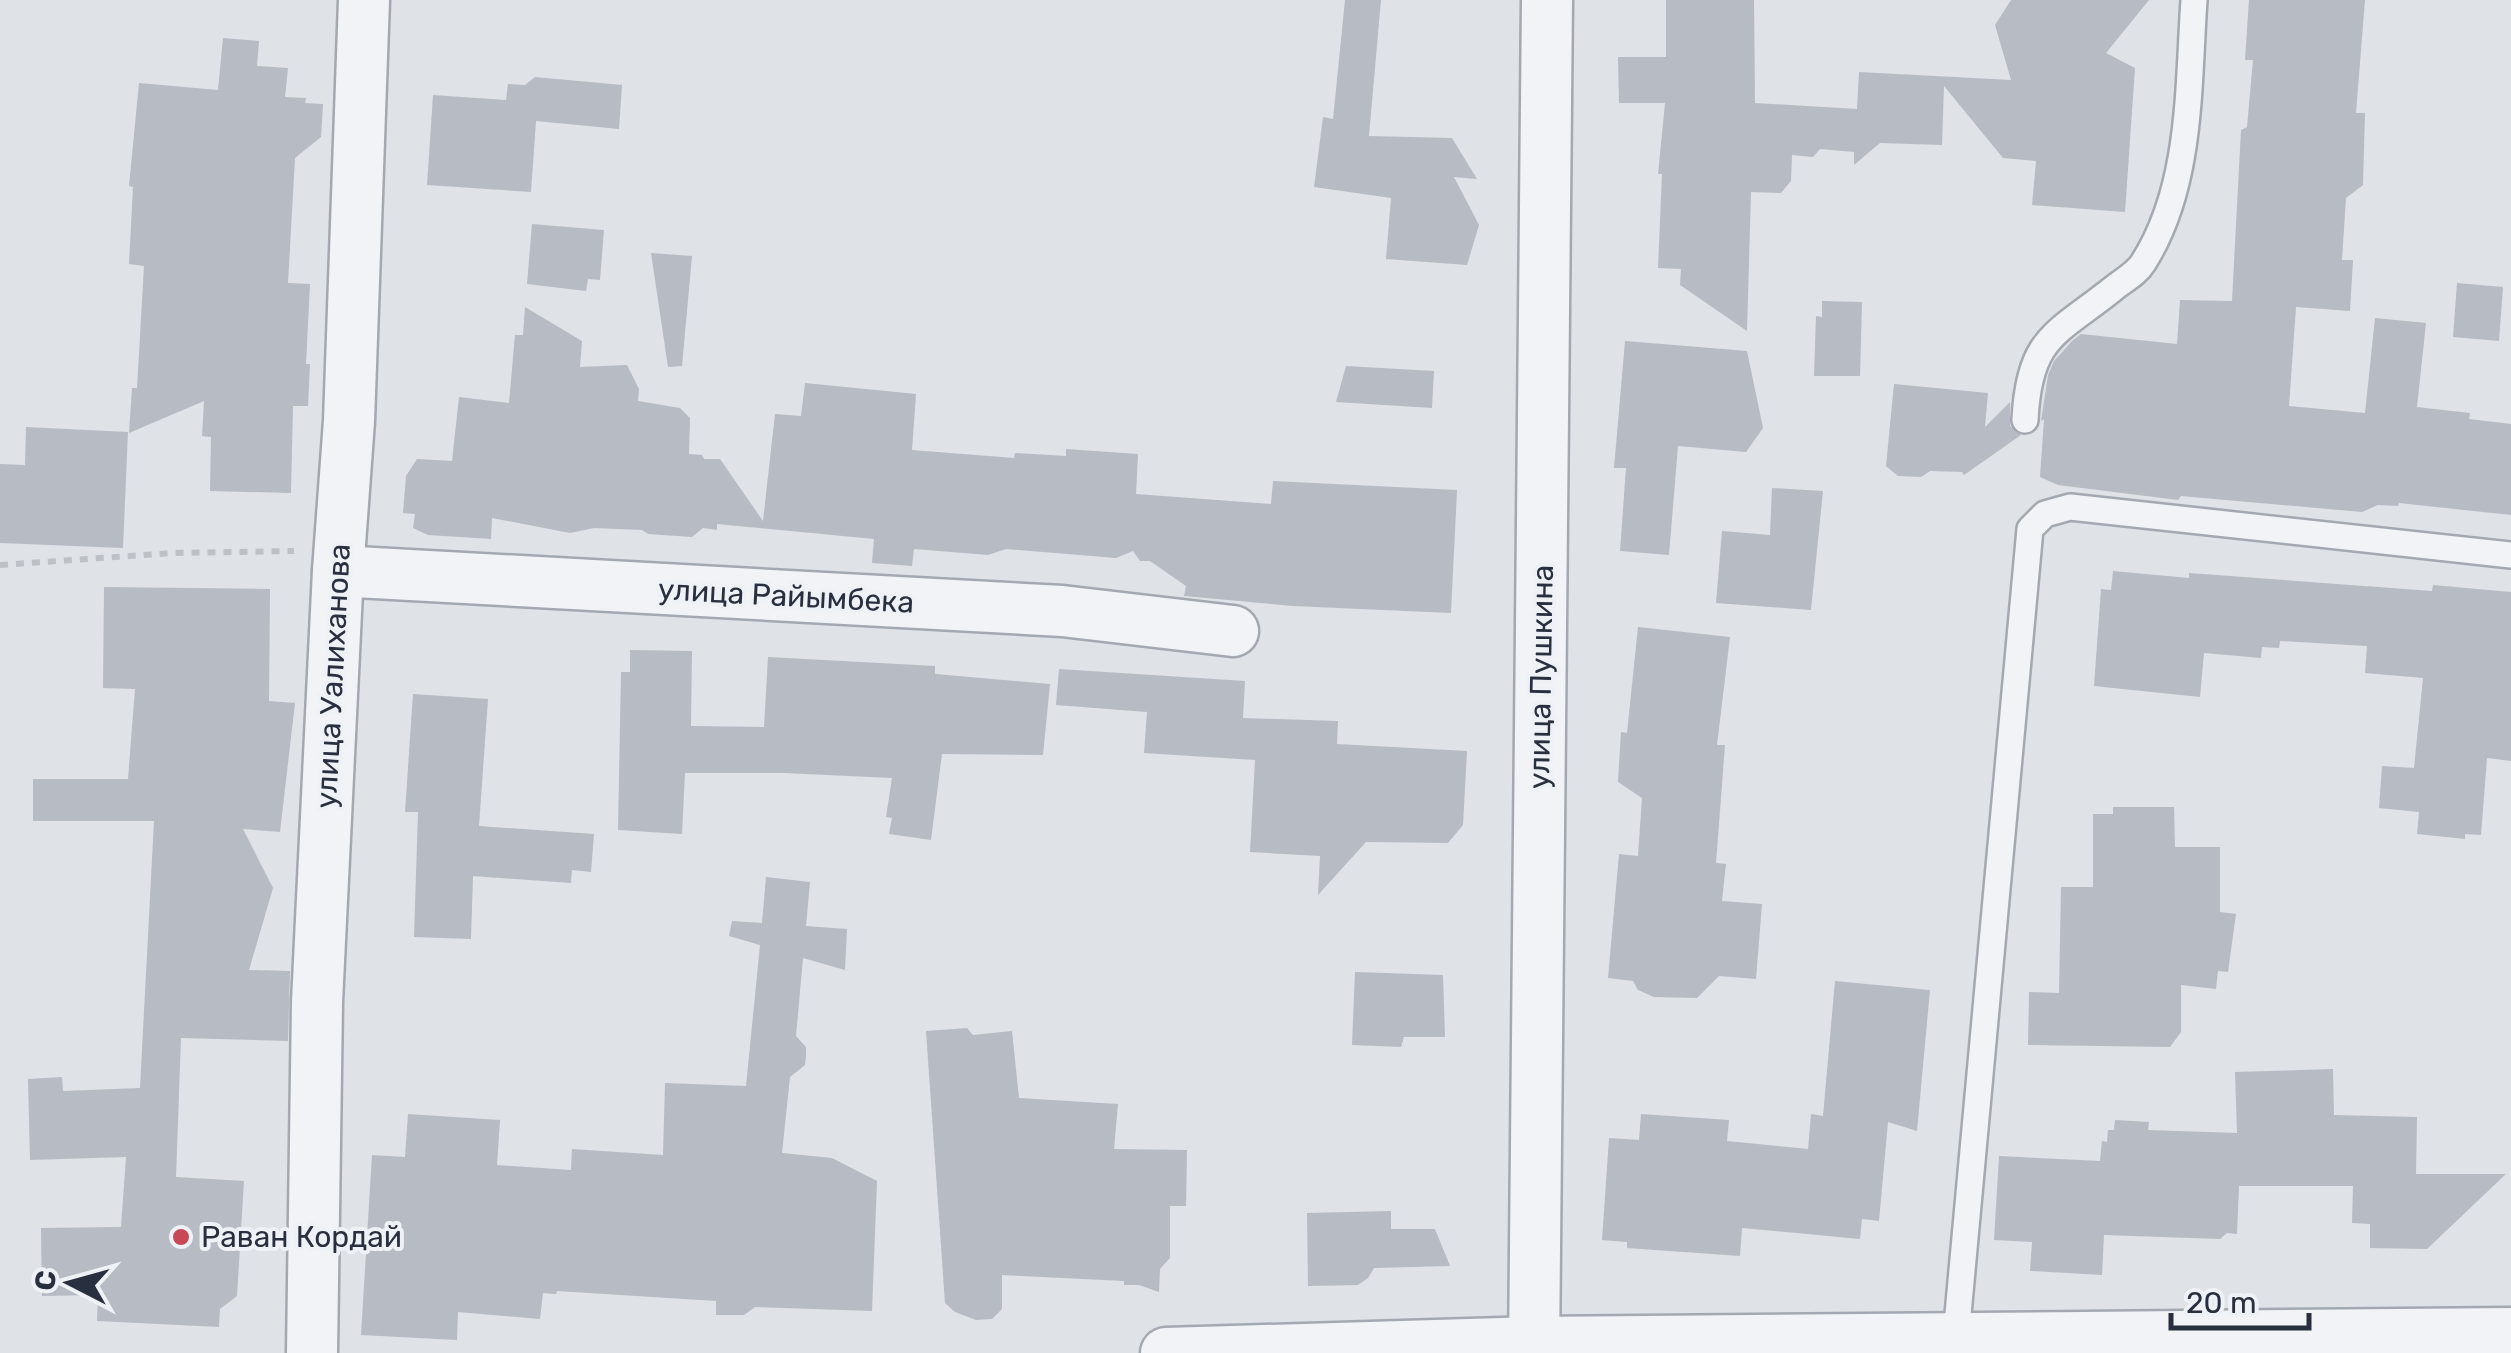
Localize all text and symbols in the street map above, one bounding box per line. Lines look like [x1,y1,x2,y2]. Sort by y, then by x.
street label: улица Уалиханова [308,543,358,809]
street label: улица Пушкина [1521,565,1561,789]
street label: улица Райымбека [657,571,915,621]
place label: Раван Кордай [201,1219,402,1255]
marker: Раван Кордай [170,1226,192,1248]
north arrow [20,1233,120,1333]
scale bar [2171,1268,2308,1330]
text: С [28,1269,63,1292]
text: 20 m [2186,1285,2257,1321]

